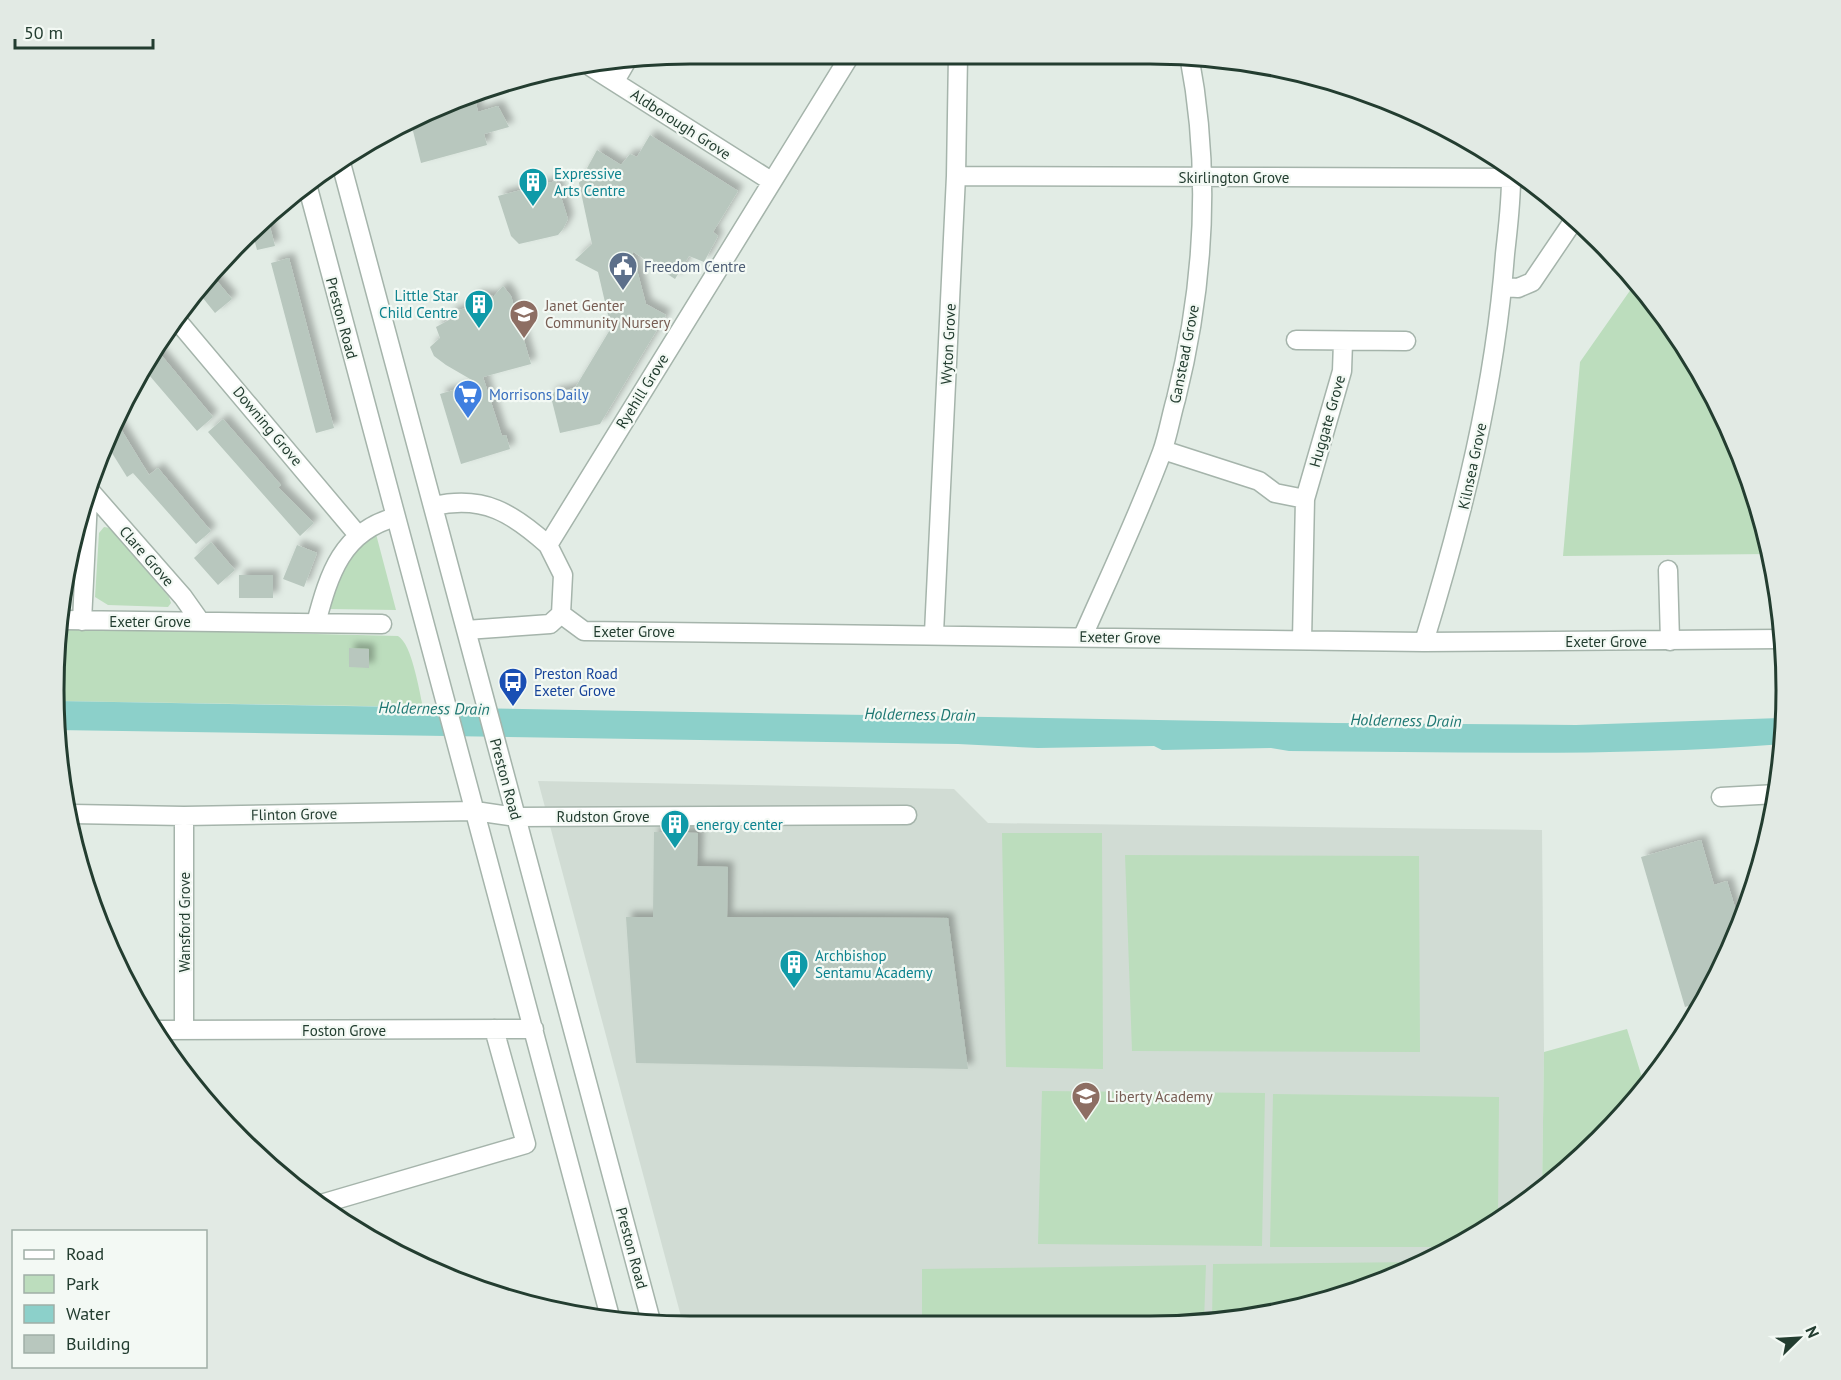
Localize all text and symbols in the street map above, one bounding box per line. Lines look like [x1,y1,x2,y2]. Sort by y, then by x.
scale bar [15,12,153,50]
text: 50 m [24,21,63,44]
street label: Aldborough Grove [627,85,735,163]
place label: Expressive Arts Centre [554,164,625,200]
building icon: Expressive Arts Centre [517,166,549,208]
street label: Skirlington Grove [1179,168,1289,187]
public building icon: Freedom Centre [607,250,639,292]
place label: Freedom Centre [644,257,746,276]
street label: Preston Road [322,275,362,361]
place label: Little Star Child Centre [379,286,458,322]
building icon: Little Star Child Centre [463,288,495,330]
place label: Janet Genter Community Nursery [544,296,671,332]
school or university icon: Janet Genter Community Nursery [508,298,540,340]
street label: Wyton Grove [936,303,960,385]
street label: Ganstead Grove [1165,303,1203,405]
street label: Ryehill Grove [612,350,672,432]
street label: Huggate Grove [1305,373,1349,469]
supermarket icon: Morrisons Daily [452,378,484,420]
street label: Downing Grove [229,382,307,470]
place label: Morrisons Daily [489,385,589,404]
street label: Kilnsea Grove [1454,421,1490,511]
street label: Clare Grove [116,522,178,590]
street label: Exeter Grove [109,612,191,631]
street label: Exeter Grove [593,622,675,641]
street label: Exeter Grove [1079,627,1161,647]
street label: Exeter Grove [1565,632,1647,651]
place label: Preston Road Exeter Grove [534,664,618,700]
bus stop icon: Preston Road Exeter Grove [497,666,529,708]
water label: Holderness Drain [378,697,490,719]
water label: Holderness Drain [864,703,976,725]
water label: Holderness Drain [1350,709,1462,731]
street label: Preston Road [486,736,526,822]
street label: Flinton Grove [251,804,337,824]
street label: Rudston Grove [556,807,650,826]
building icon: energy center [659,808,691,850]
place label: energy center [696,815,783,834]
street label: Wansford Grove [175,872,194,972]
place label: Archbishop Sentamu Academy [815,946,933,982]
building icon: Archbishop Sentamu Academy [778,948,810,990]
street label: Foston Grove [302,1021,386,1040]
school or university icon: Liberty Academy [1070,1080,1102,1122]
place label: Liberty Academy [1107,1087,1213,1106]
street label: Preston Road [612,1205,652,1291]
legend [12,1230,207,1368]
text: Road [66,1242,104,1265]
text: Park [66,1272,99,1295]
text: Water [66,1302,110,1325]
north arrow [1769,1308,1829,1368]
text: N [1801,1323,1824,1341]
text: Building [66,1332,130,1355]

